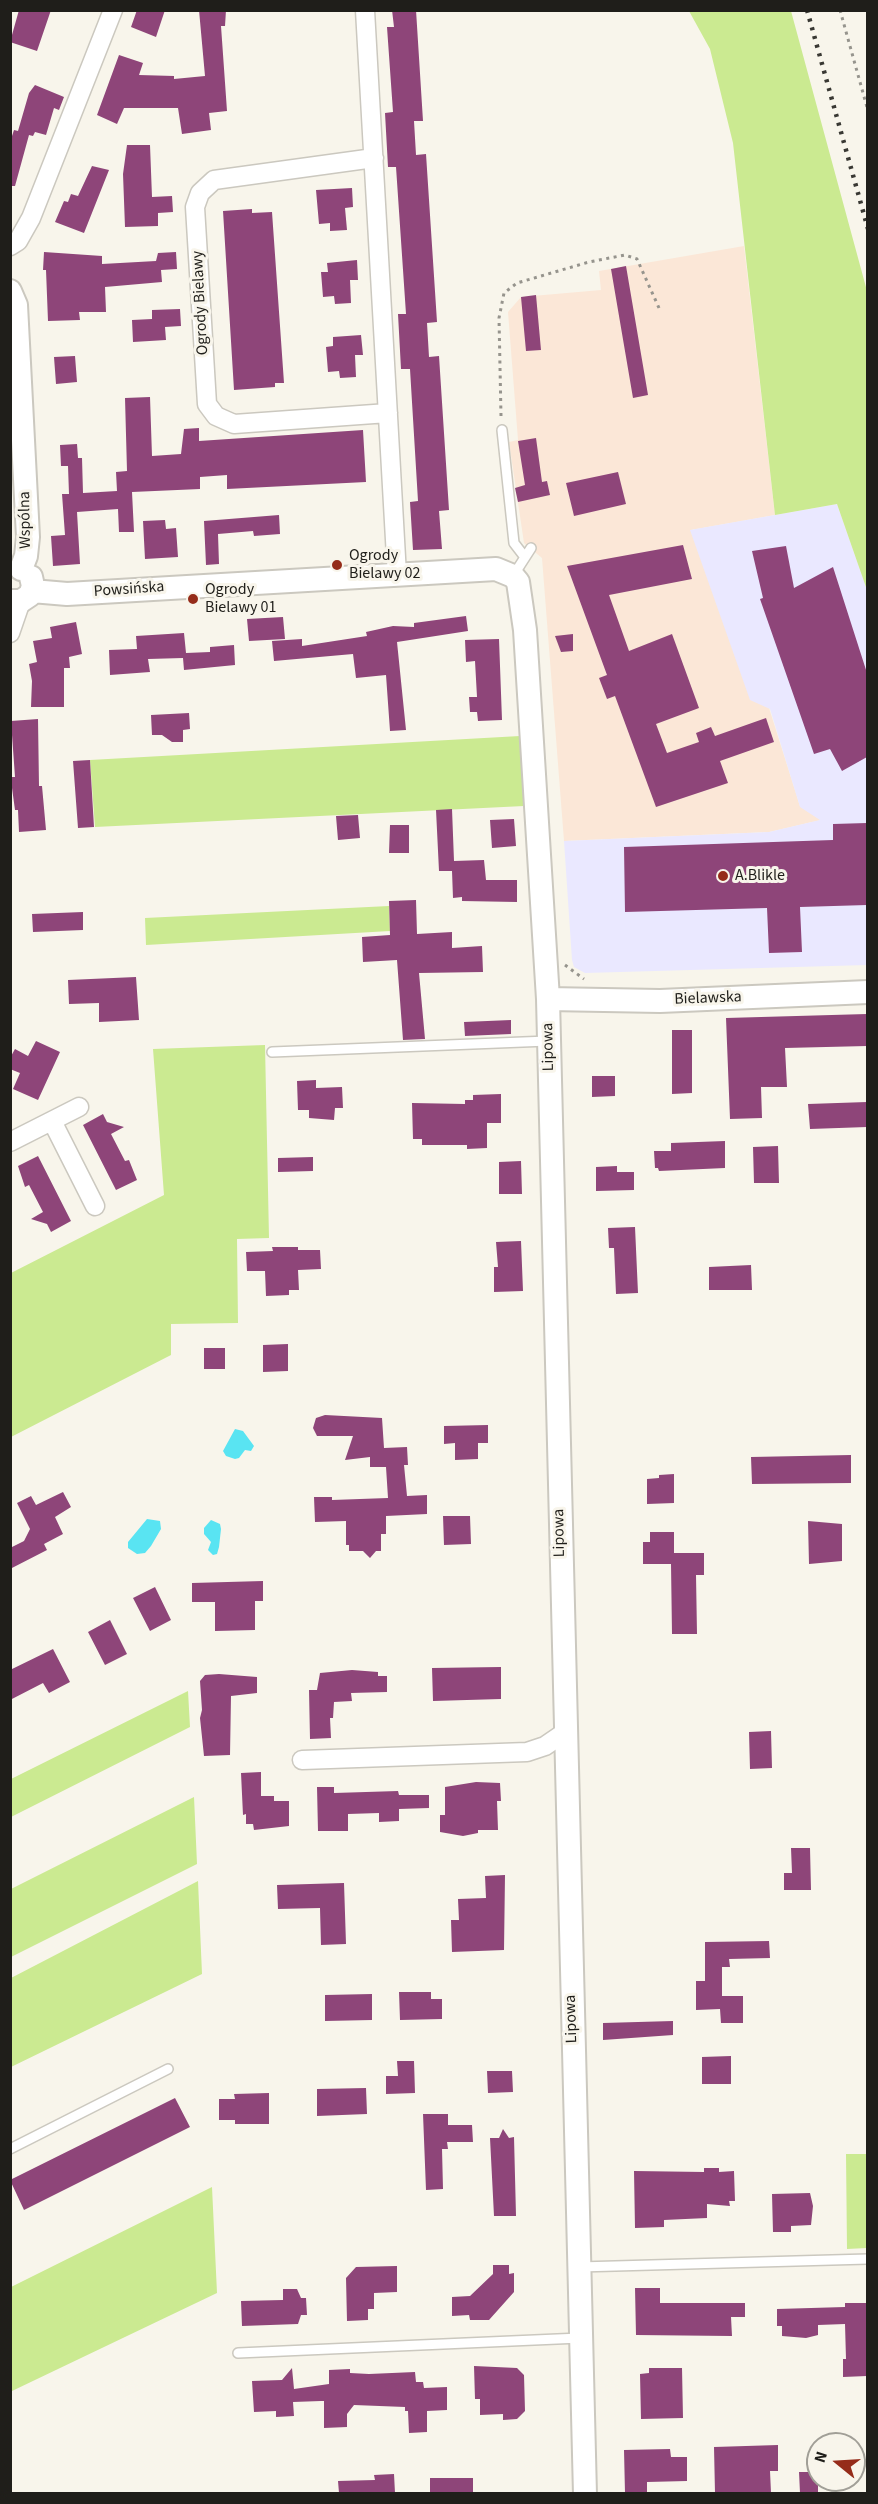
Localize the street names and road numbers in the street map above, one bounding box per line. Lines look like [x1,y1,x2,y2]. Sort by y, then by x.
street label: Ogrody Bielawy [189,250,213,356]
street label: Wspólna [16,491,36,549]
street label: Powsińska [93,578,165,602]
street label: Bielawska [674,988,742,1010]
street label: Lipowa [539,1023,559,1071]
street label: Lipowa [550,1509,570,1557]
street label: Lipowa [562,1994,582,2044]

